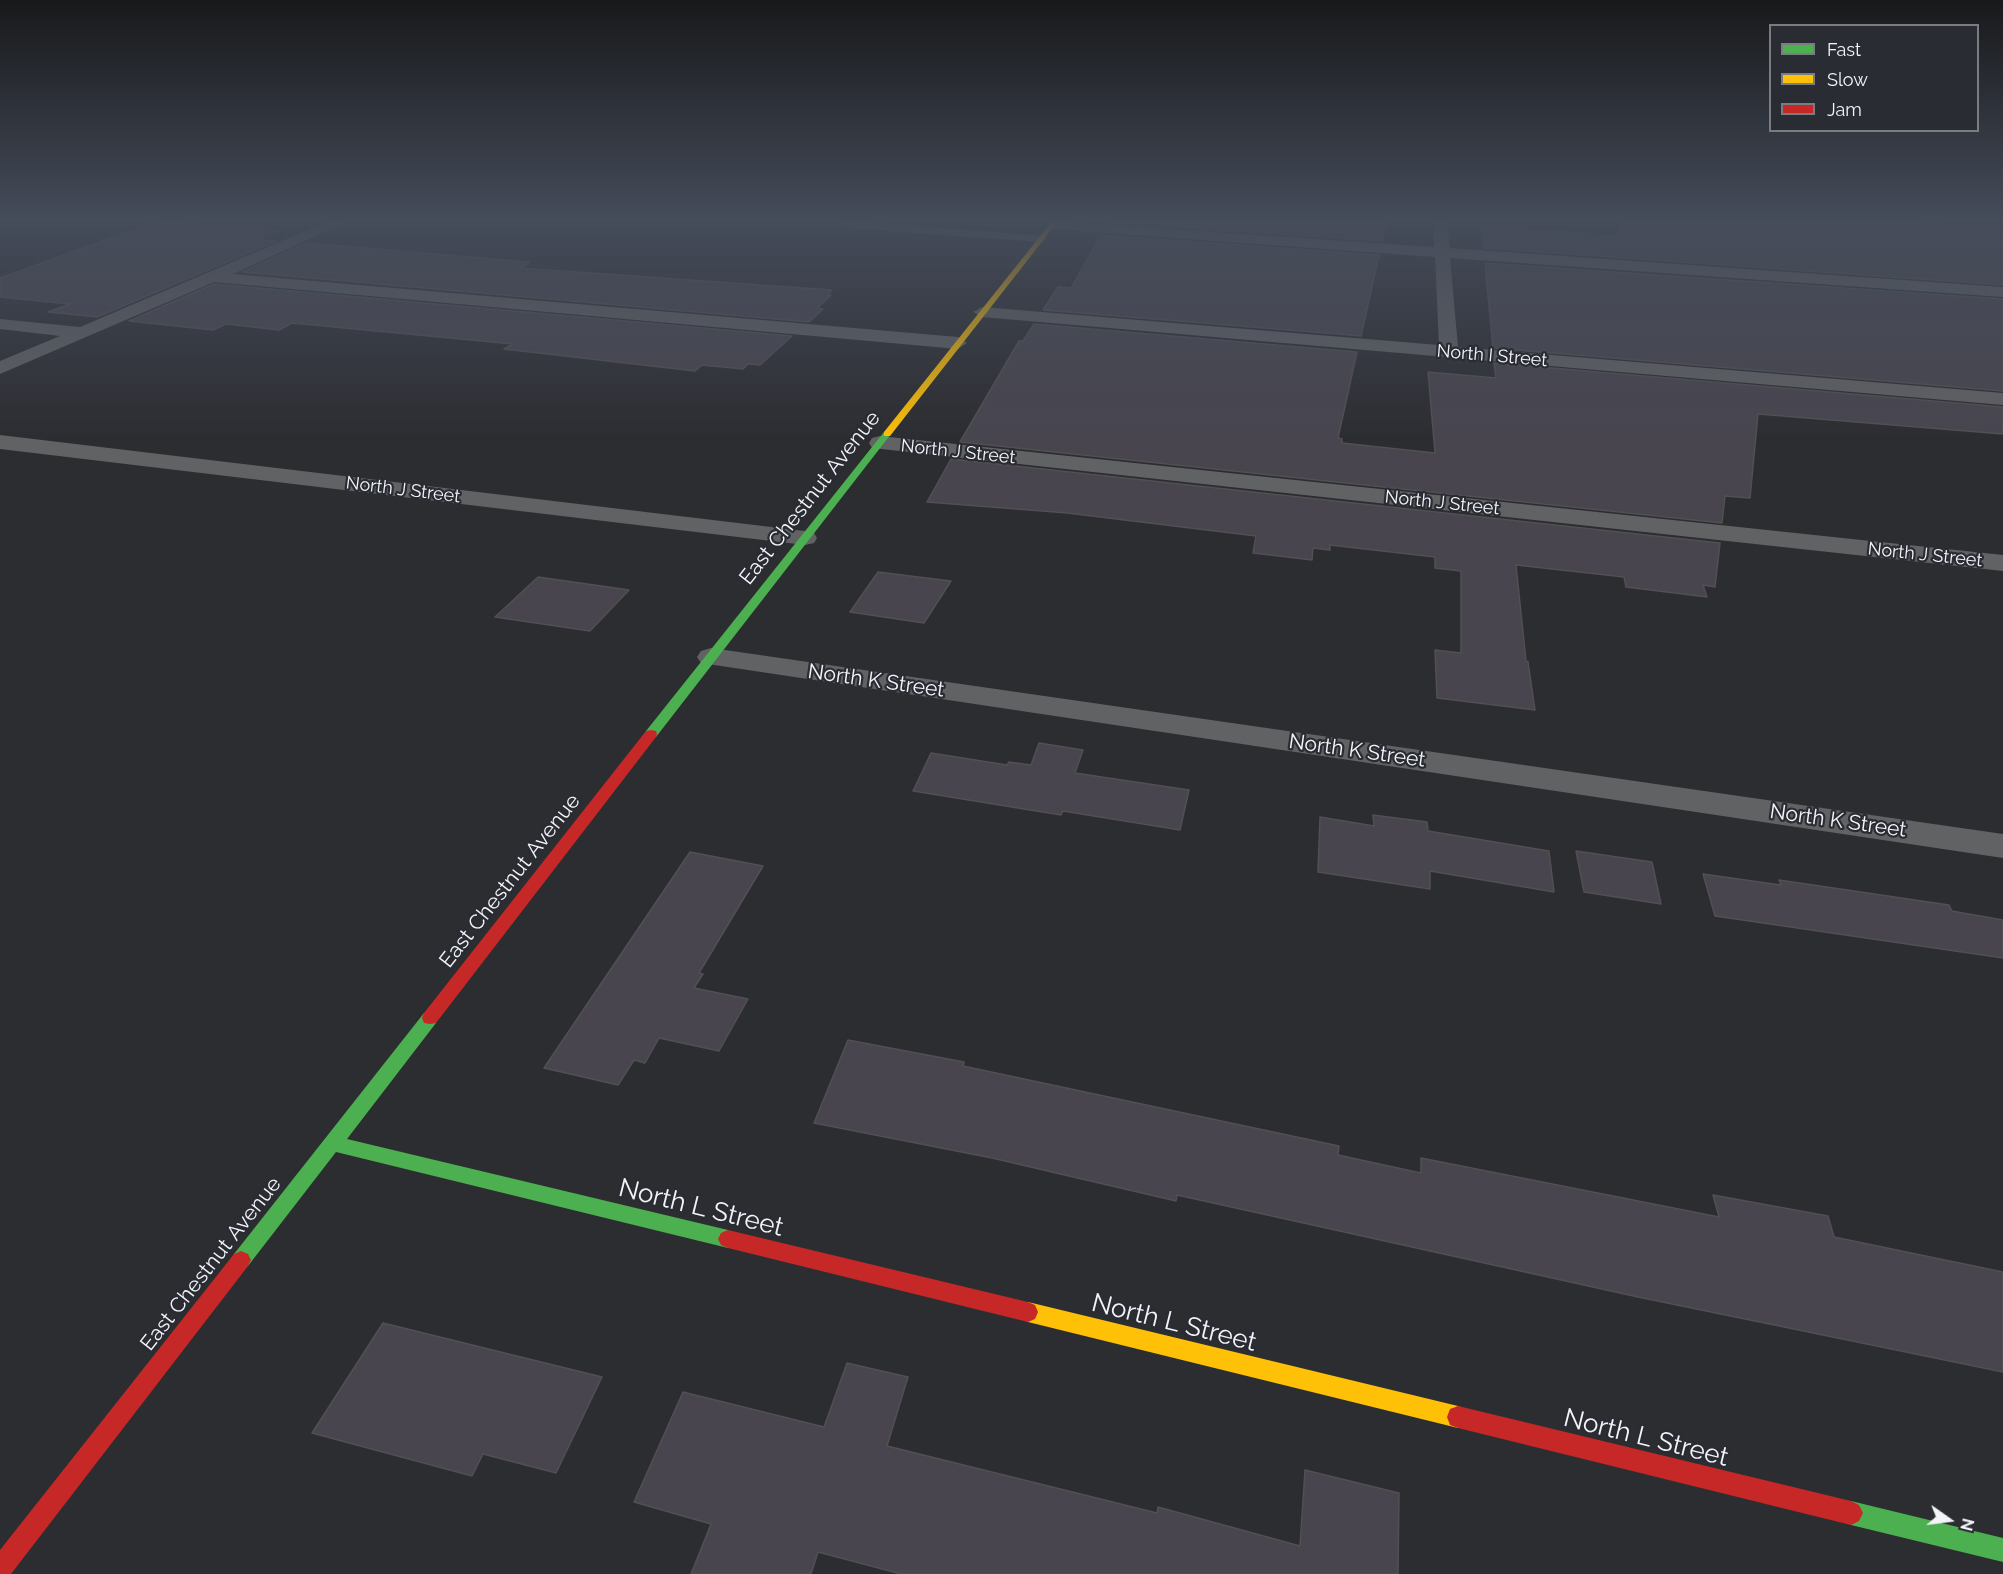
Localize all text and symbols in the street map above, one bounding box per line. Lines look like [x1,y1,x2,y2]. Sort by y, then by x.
legend [1769,24,1979,132]
text: Fast [1827,39,1861,60]
text: Slow [1827,69,1868,90]
text: Jam [1827,99,1862,120]
street label: North I Street [1436,340,1548,372]
street label: East Chestnut Avenue [734,406,886,590]
street label: North J Street [900,435,1016,469]
street label: North J Street [345,472,461,508]
street label: North J Street [1384,486,1500,520]
street label: North J Street [1867,538,1983,572]
street label: North K Street [806,659,946,703]
street label: North K Street [1287,729,1427,773]
street label: East Chestnut Avenue [434,789,586,973]
street label: North K Street [1768,799,1908,843]
street label: East Chestnut Avenue [135,1172,287,1356]
street label: North L Street [615,1172,787,1244]
street label: North L Street [1088,1287,1260,1359]
street label: North L Street [1560,1402,1732,1474]
north arrow [1919,1490,1979,1550]
text: N [1956,1516,1978,1533]

